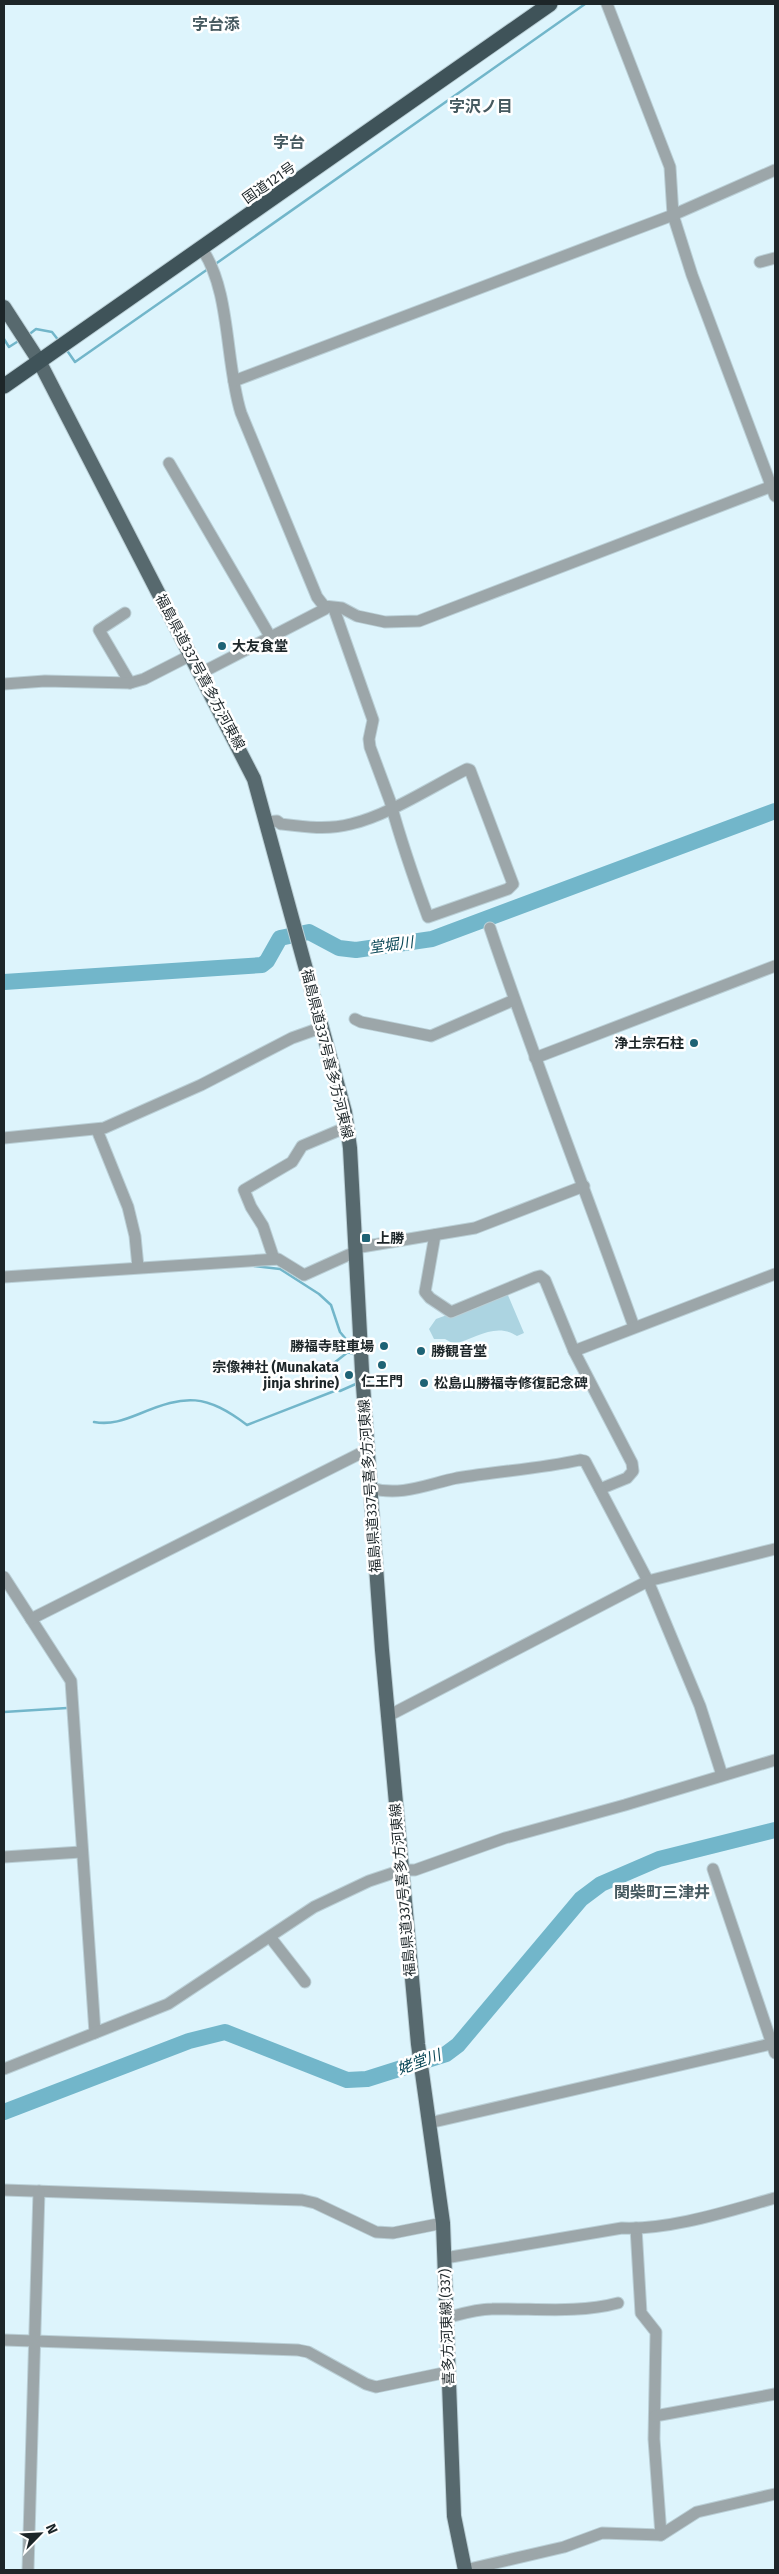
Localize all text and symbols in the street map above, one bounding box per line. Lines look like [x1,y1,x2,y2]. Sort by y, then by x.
district label: 字台添 [192,15,240,34]
district label: 字沢ノ目 [449,97,513,116]
district label: 字台 [273,133,305,152]
street label: 国道121号 [239,159,299,207]
street label: 福島県道337号喜多方河東線 [152,591,248,753]
place label: 大友食堂 [232,638,288,655]
marker: 大友食堂 [216,640,228,652]
water label: 堂堀川 [367,933,417,957]
street label: 福島県道337号喜多方河東線 [298,967,356,1141]
place label: 浄土宗石柱 [614,1035,684,1052]
marker: 浄土宗石柱 [688,1037,700,1049]
place label: 上勝 [376,1230,405,1247]
marker: 上勝 [360,1232,372,1244]
place label: 勝福寺駐車場 [290,1338,374,1355]
marker: 勝福寺駐車場 [378,1340,390,1352]
place label: 勝観音堂 [431,1343,487,1360]
marker: 勝観音堂 [415,1345,427,1357]
place label: 宗像神社 (Munakata jinja shrine) [212,1359,339,1392]
marker: 仁王門 [376,1359,388,1371]
marker: 宗像神社 (Munakata jinja shrine) [343,1369,355,1381]
place label: 仁王門 [361,1373,403,1390]
place label: 松島山勝福寺修復記念碑 [434,1375,588,1392]
marker: 松島山勝福寺修復記念碑 [418,1377,430,1389]
street label: 福島県道337号喜多方河東線 [355,1399,385,1573]
street label: 福島県道337号喜多方河東線 [387,1803,419,1977]
district label: 関柴町三津井 [614,1883,710,1902]
water label: 姥堂川 [395,2045,445,2078]
street label: 喜多方河東線 (337) [436,2268,458,2386]
north arrow [15,2509,65,2559]
text: N [42,2521,61,2537]

